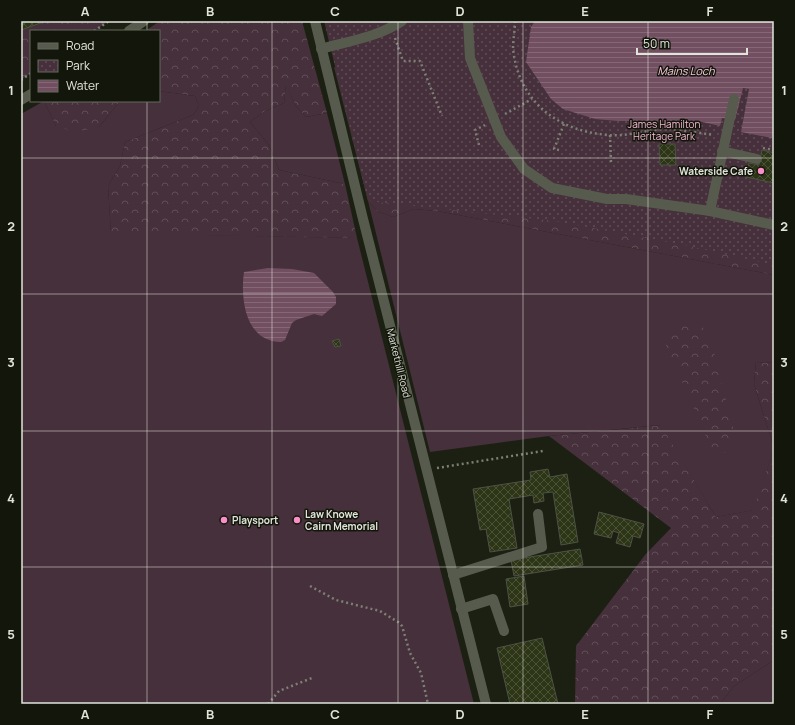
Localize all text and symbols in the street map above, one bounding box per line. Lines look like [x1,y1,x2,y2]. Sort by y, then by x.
text: A [81,2,90,20]
text: B [206,2,214,20]
text: C [330,2,340,20]
text: D [455,2,465,20]
text: E [581,2,589,20]
text: F [707,2,714,20]
legend [30,30,160,102]
scale bar [637,30,747,56]
text: 50 m [643,35,670,52]
text: Road [66,37,94,54]
text: Park [66,57,91,74]
water label: Mains Loch [657,63,715,78]
text: Water [66,77,100,94]
text: 1 [8,81,14,99]
text: 1 [781,81,787,99]
park label: James Hamilton Heritage Park [628,117,701,143]
place label: Waterside Cafe [679,164,753,178]
marker: Waterside Cafe [756,166,766,176]
text: 2 [7,217,15,235]
text: 2 [780,217,788,235]
street label: Markethill Road [384,327,414,399]
text: 3 [7,353,15,371]
text: 3 [780,353,788,371]
text: 4 [7,489,15,507]
text: 4 [780,489,788,507]
place label: Law Knowe Cairn Memorial [305,507,378,533]
place label: Playsport [232,513,278,527]
marker: Playsport [219,515,229,525]
marker: Law Knowe Cairn Memorial [292,515,302,525]
text: 5 [7,625,15,643]
text: 5 [780,625,788,643]
text: A [81,705,90,723]
text: B [206,705,214,723]
text: C [330,705,340,723]
text: D [455,705,465,723]
text: E [581,705,589,723]
text: F [707,705,714,723]

